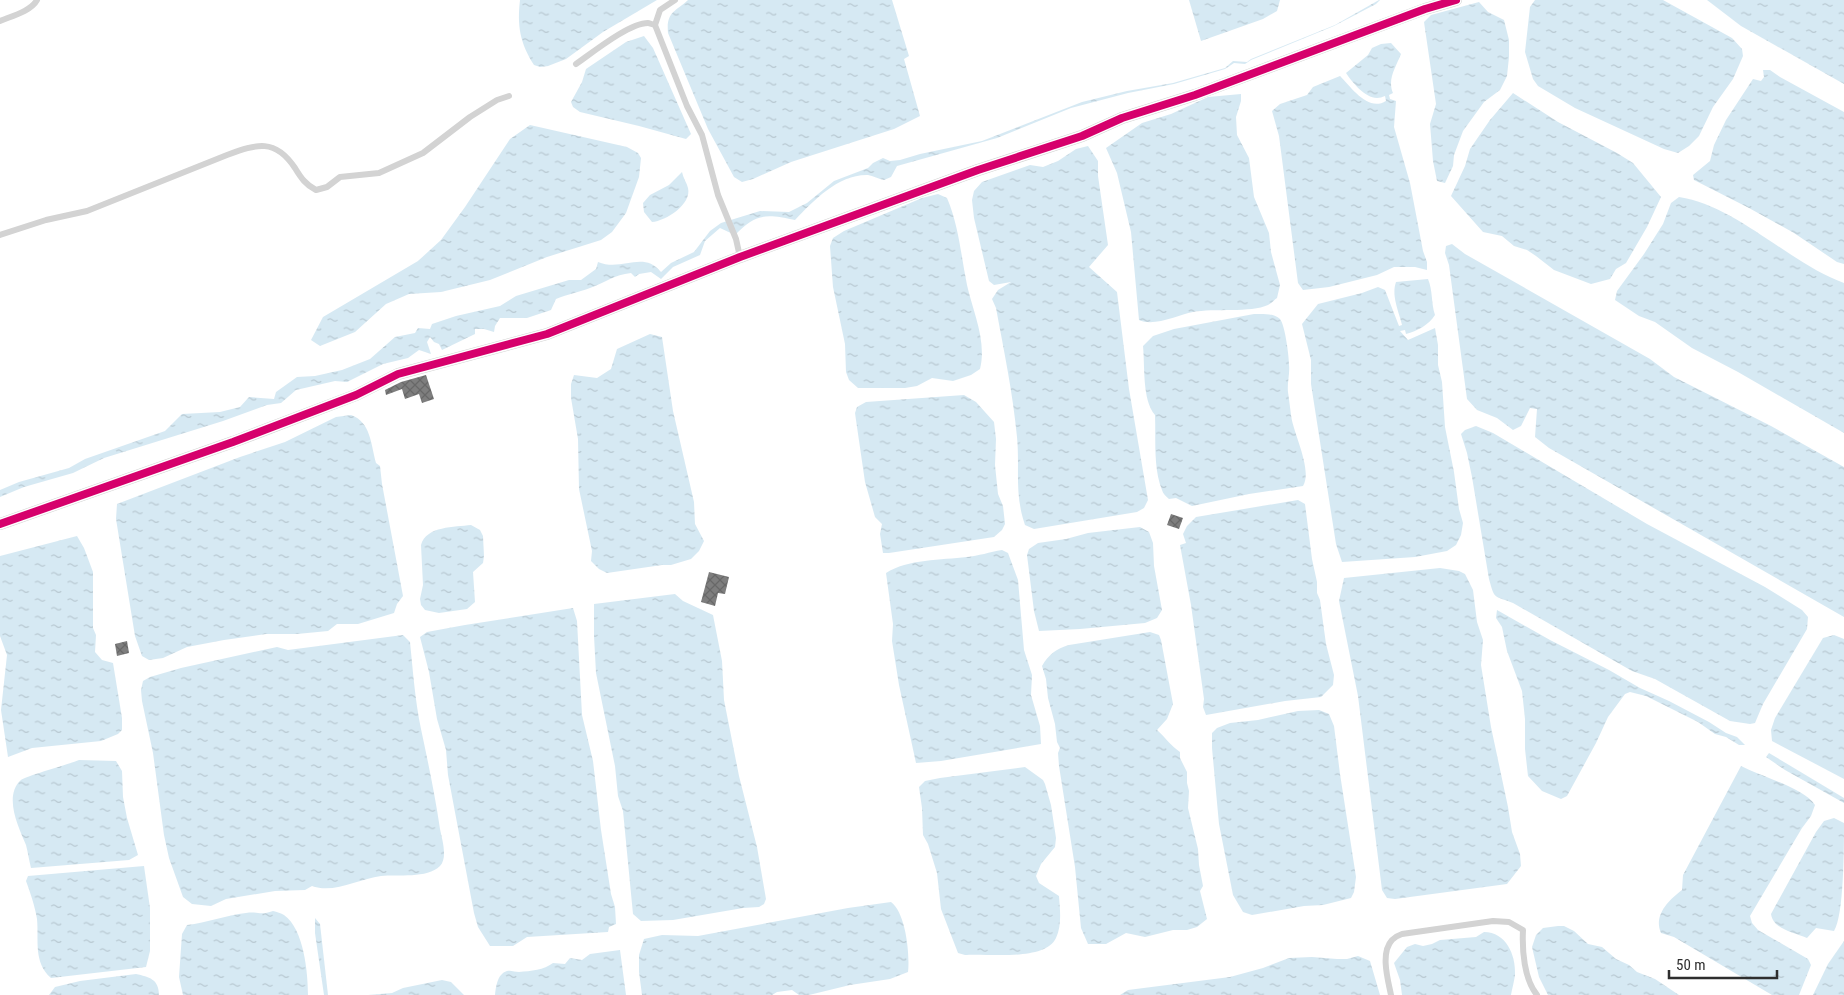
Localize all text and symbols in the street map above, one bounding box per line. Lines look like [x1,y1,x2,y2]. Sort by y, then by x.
scale bar [1669,948,1776,980]
text: 50 m [1676,956,1706,974]

